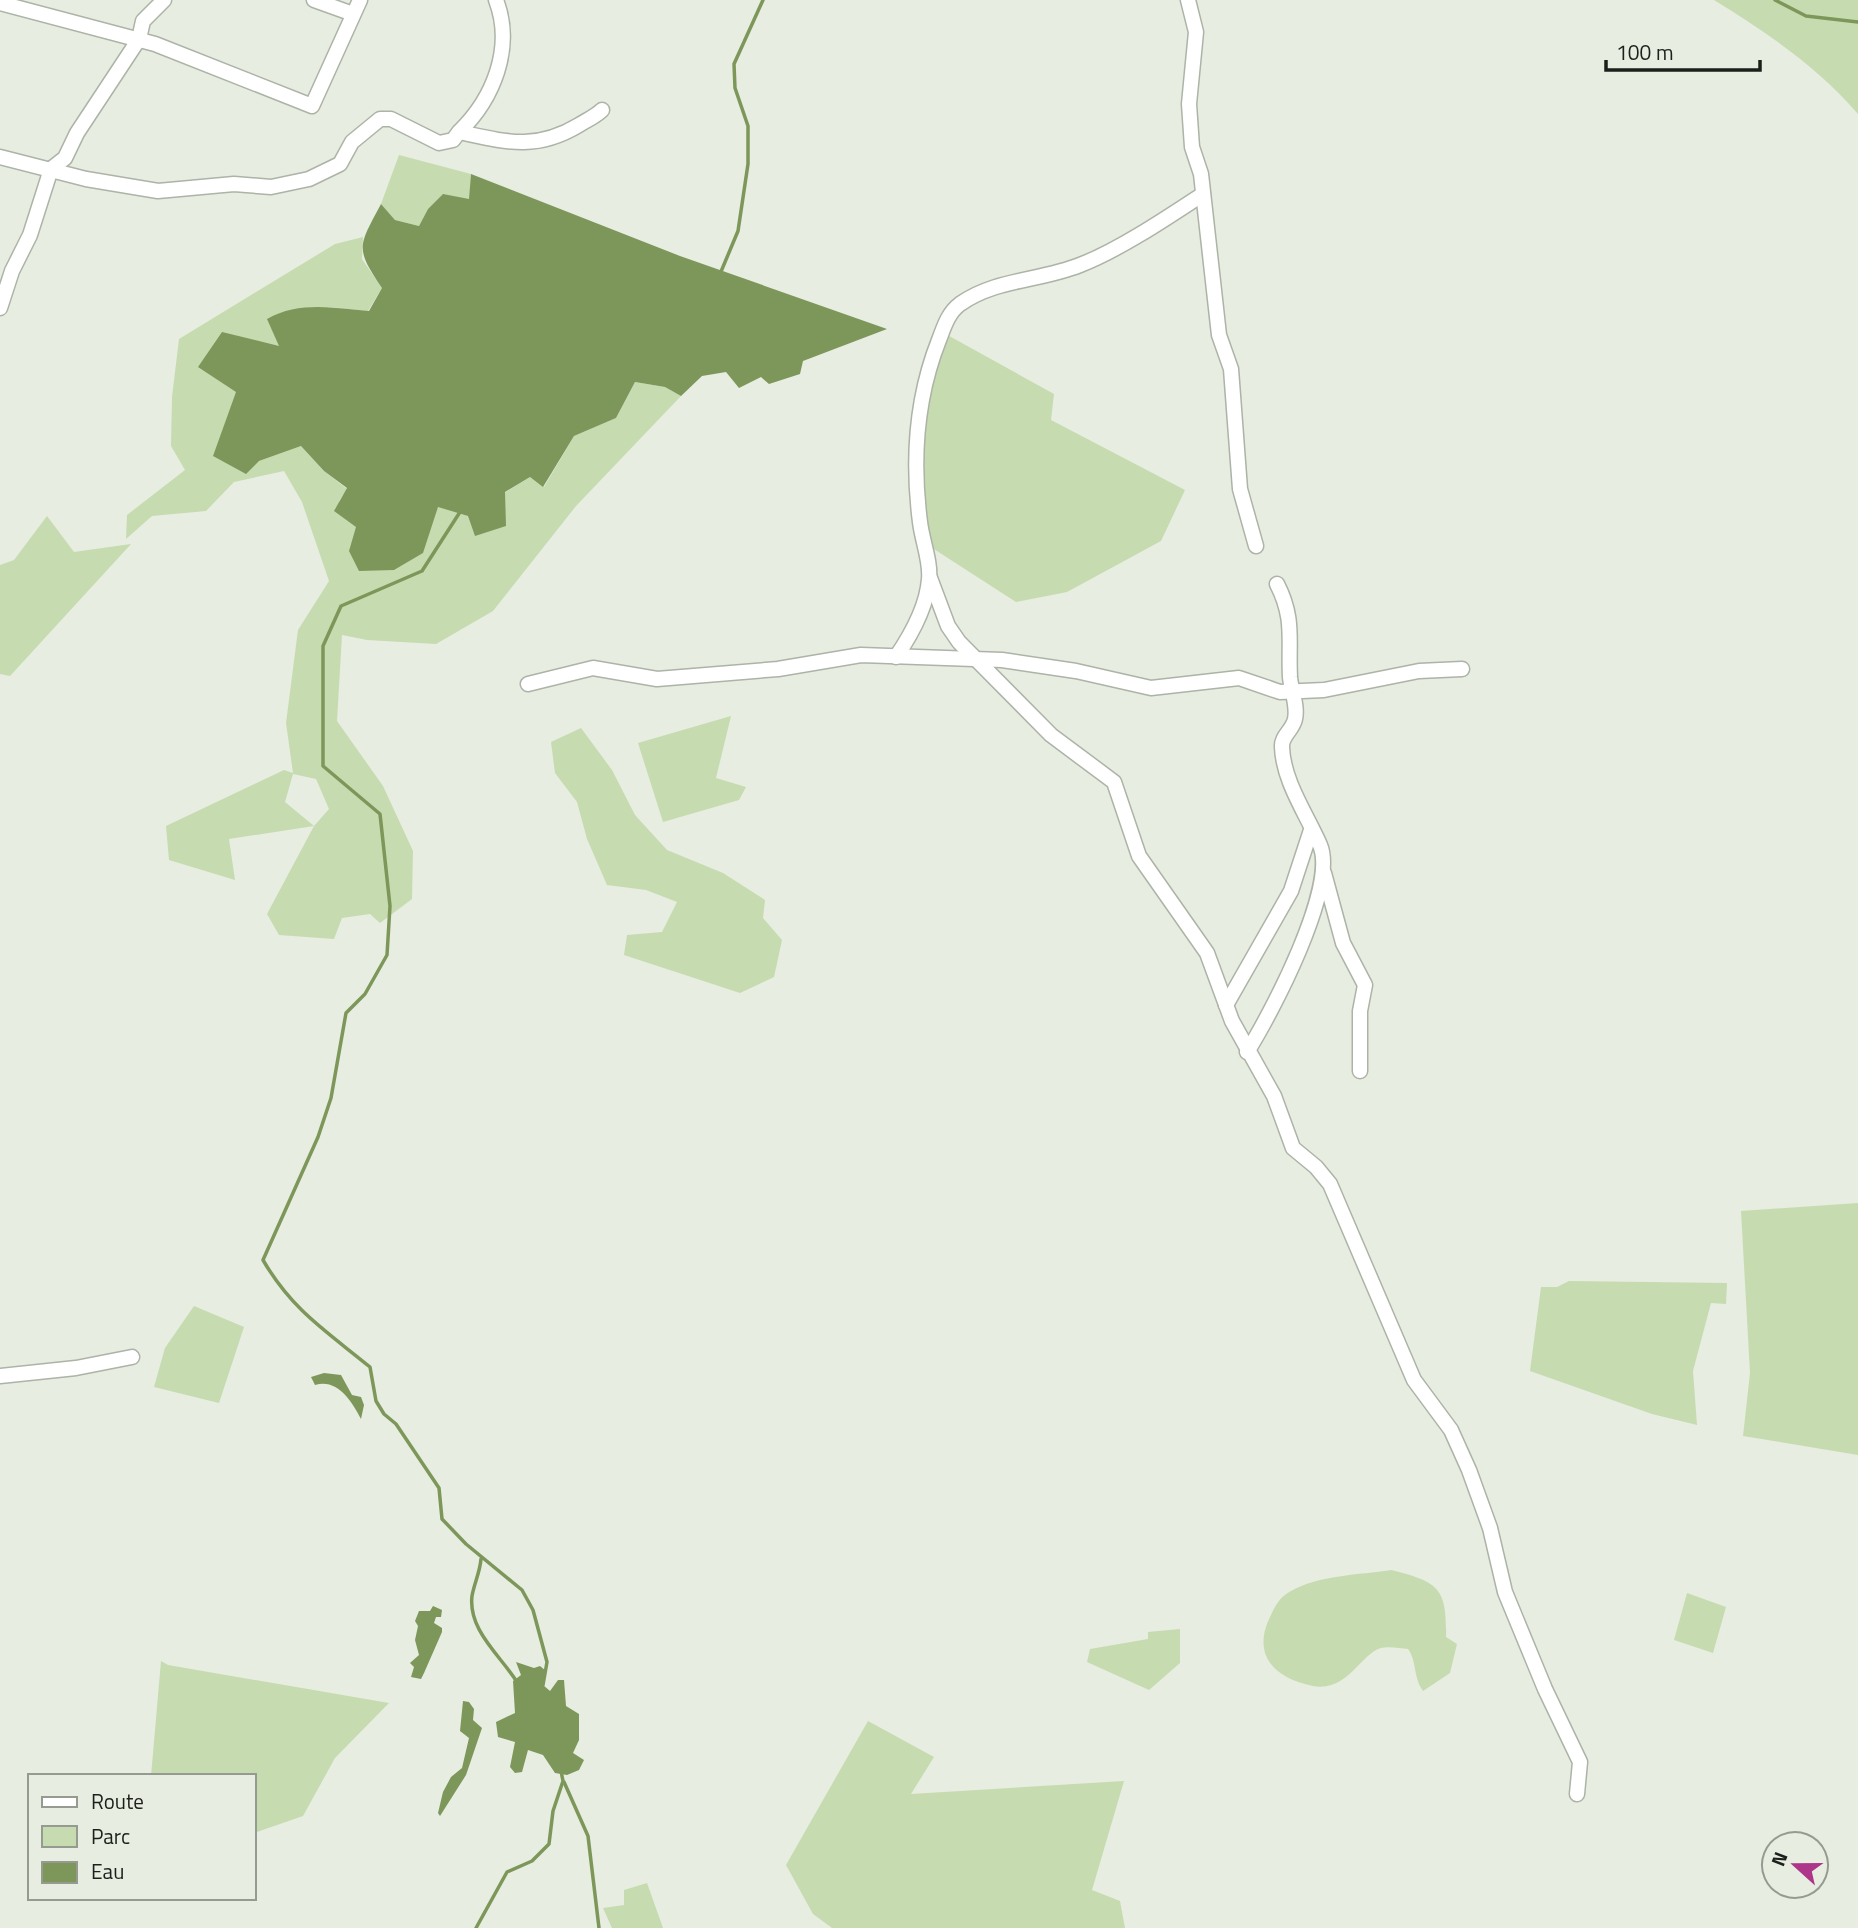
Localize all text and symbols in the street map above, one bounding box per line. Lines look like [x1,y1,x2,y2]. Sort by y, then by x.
scale bar [1606,28,1760,72]
text: 100 m [1616,36,1673,68]
legend [28,1774,256,1900]
text: Route [91,1785,144,1817]
text: Parc [91,1820,130,1852]
north arrow [1760,1830,1830,1900]
text: N [1763,1847,1795,1870]
text: Eau [91,1855,124,1887]

